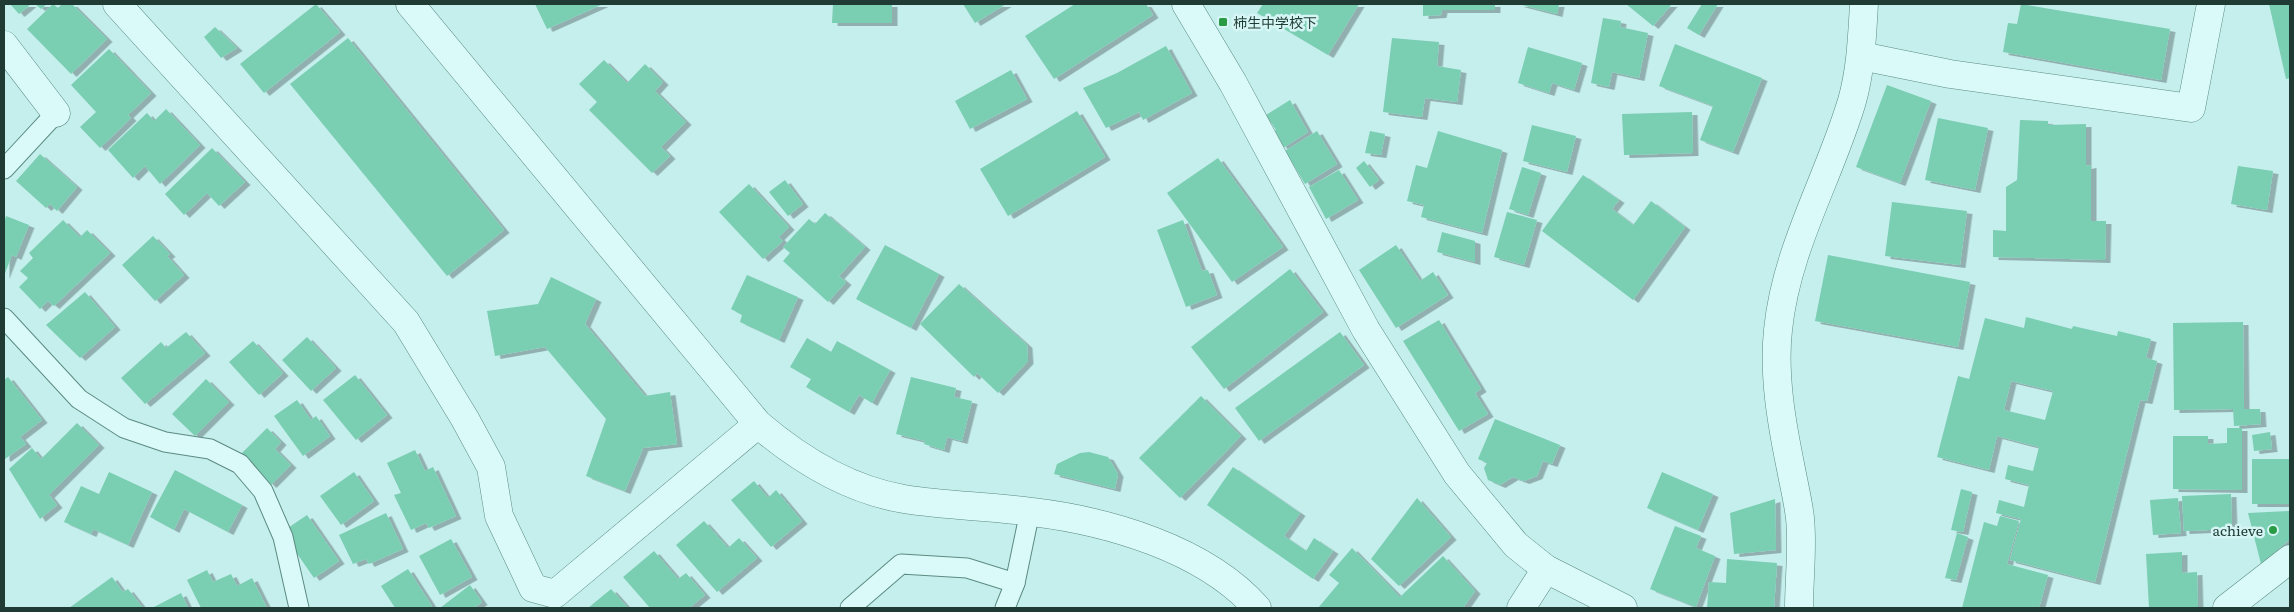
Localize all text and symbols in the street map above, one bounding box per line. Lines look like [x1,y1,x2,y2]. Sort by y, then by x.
place label: 柿生中学校下 [1233,12,1317,32]
marker: 柿生中学校下 [1217,16,1229,28]
place label: achieve [2212,520,2263,540]
marker: achieve [2267,524,2279,536]

